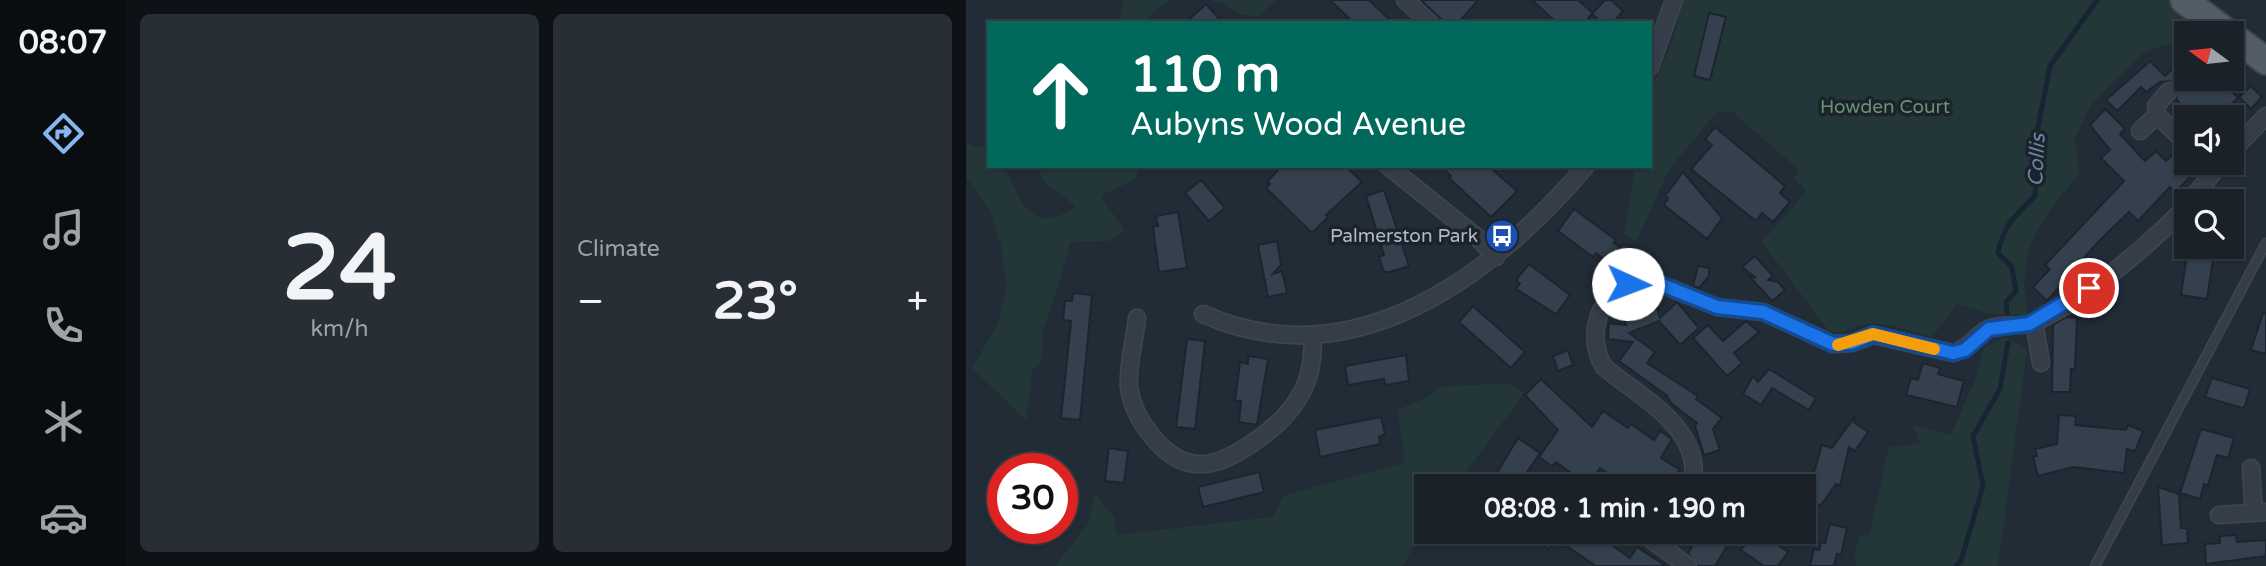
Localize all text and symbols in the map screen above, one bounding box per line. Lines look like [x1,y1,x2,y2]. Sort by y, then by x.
north arrow [2174,21,2244,91]
map controls [2174,21,2244,259]
text: 08:07 [19,24,107,62]
text: 110 m [1130,46,1280,105]
icon: ahead [1015,49,1106,140]
park label: Howden Court [1820,96,1950,118]
button: sound [2174,105,2244,175]
text: Aubyns Wood Avenue [1130,106,1466,144]
icon: directions [39,109,88,158]
water label: Collis [2023,131,2051,187]
button: search [2174,189,2244,259]
icon: music [39,205,88,254]
text: 24 [282,214,397,324]
bus stop icon: Palmerston Park [1483,217,1521,255]
place label: Palmerston Park [1330,225,1478,247]
text: Climate [577,235,660,263]
position arrow [1591,247,1665,321]
pin [2059,258,2119,318]
icon: arrive [2070,269,2108,307]
text: 23° [713,270,798,333]
text: − [577,279,604,325]
text: + [907,279,928,325]
icon: phone [39,301,88,350]
text: km/h [311,315,368,343]
icon: climate [39,397,88,446]
speed limit sign: 30 [987,453,1078,544]
icon: car [39,493,88,542]
text: 08:08 · 1 min · 190 m [1484,493,1746,524]

